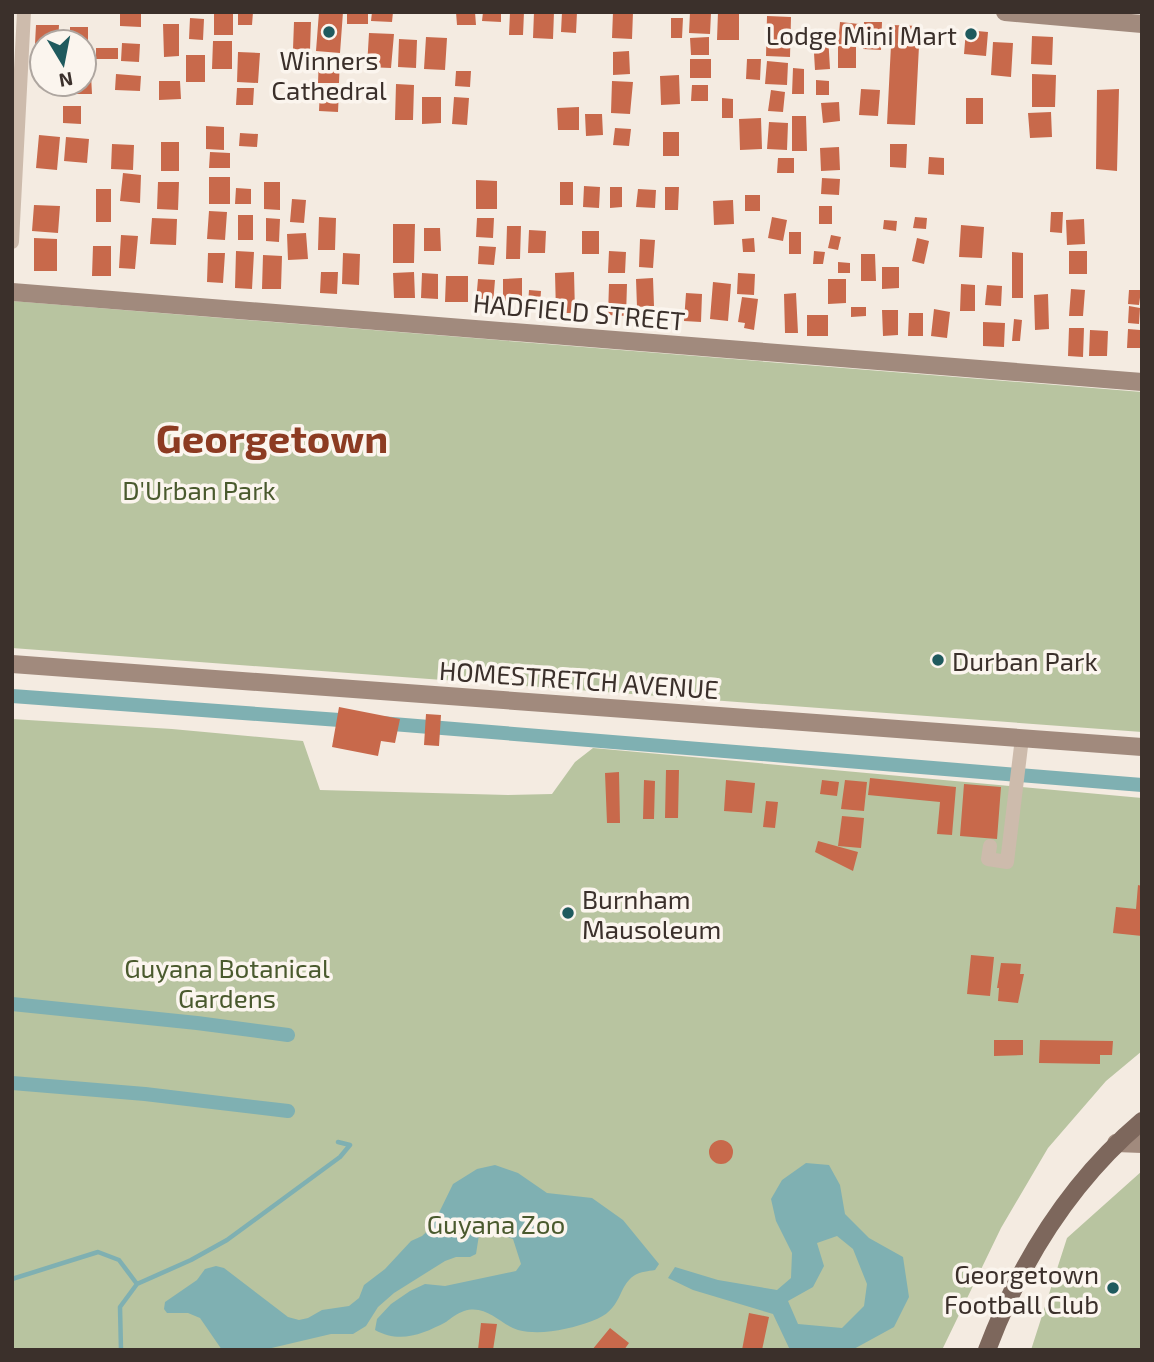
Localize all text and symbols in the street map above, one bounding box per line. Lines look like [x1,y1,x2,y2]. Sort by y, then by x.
place label: Lodge Mini Mart [766,19,957,50]
marker: Winners Cathedral [321,24,337,40]
marker: Lodge Mini Mart [963,26,979,42]
north arrow [28,28,98,98]
place label: Winners Cathedral [271,44,387,105]
text: N [57,68,75,93]
street label: HADFIELD STREET [472,286,686,336]
district label: Georgetown [156,413,388,461]
park label: D'Urban Park [122,474,276,505]
place label: Durban Park [952,645,1098,676]
marker: Durban Park [930,652,946,668]
street label: HOMESTRETCH AVENUE [438,654,720,704]
place label: Burnham Mausoleum [582,883,721,944]
marker: Burnham Mausoleum [560,905,576,921]
park label: Guyana Botanical Gardens [124,952,330,1013]
park label: Guyana Zoo [427,1208,565,1239]
place label: Georgetown Football Club [944,1258,1099,1319]
marker: Georgetown Football Club [1105,1280,1121,1296]

